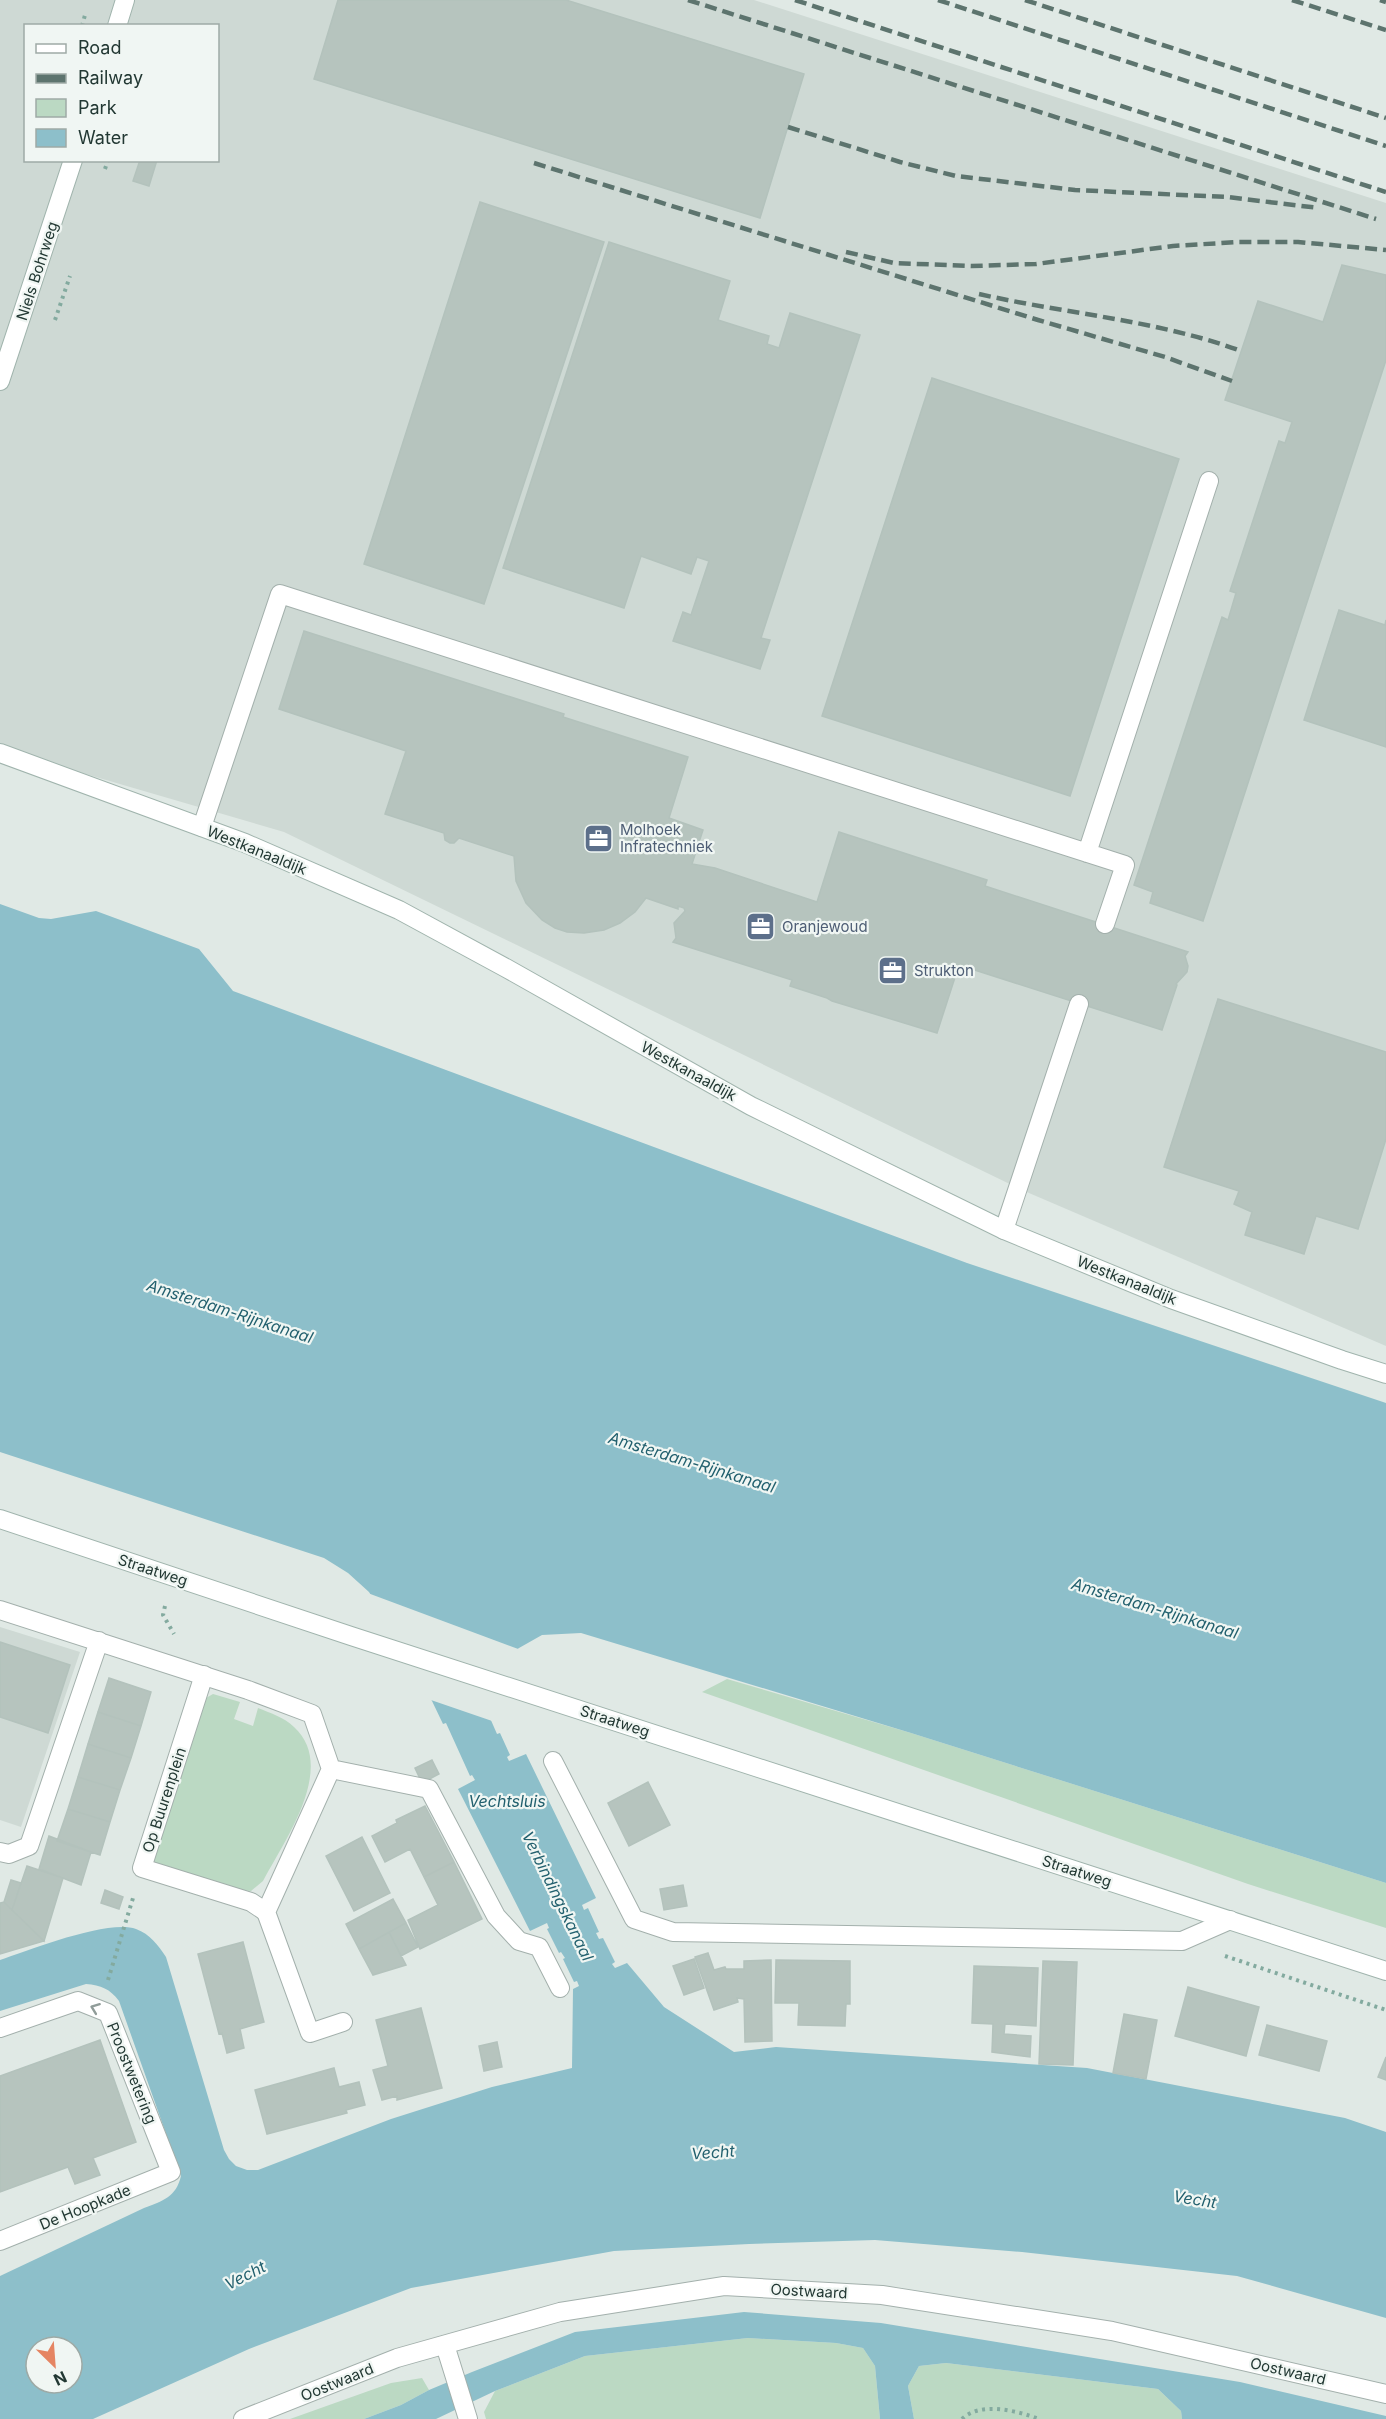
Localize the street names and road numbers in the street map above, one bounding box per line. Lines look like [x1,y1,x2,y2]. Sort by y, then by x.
street label: Niels Bohrweg [12,219,62,323]
street label: Westkanaaldijk [204,821,311,879]
street label: Westkanaaldijk [638,1037,741,1105]
street label: Westkanaaldijk [1074,1251,1181,1309]
street label: Straatweg [116,1550,190,1590]
street label: Straatweg [578,1701,652,1741]
street label: Op Buurenplein [138,1745,190,1855]
street label: Straatweg [1040,1851,1114,1891]
street label: Proostwetering [103,2019,161,2127]
street label: De Hoopkade [37,2180,133,2234]
street label: Oostwaard [770,2279,848,2303]
street label: Oostwaard [1248,2353,1328,2389]
street label: Oostwaard [298,2359,376,2405]

